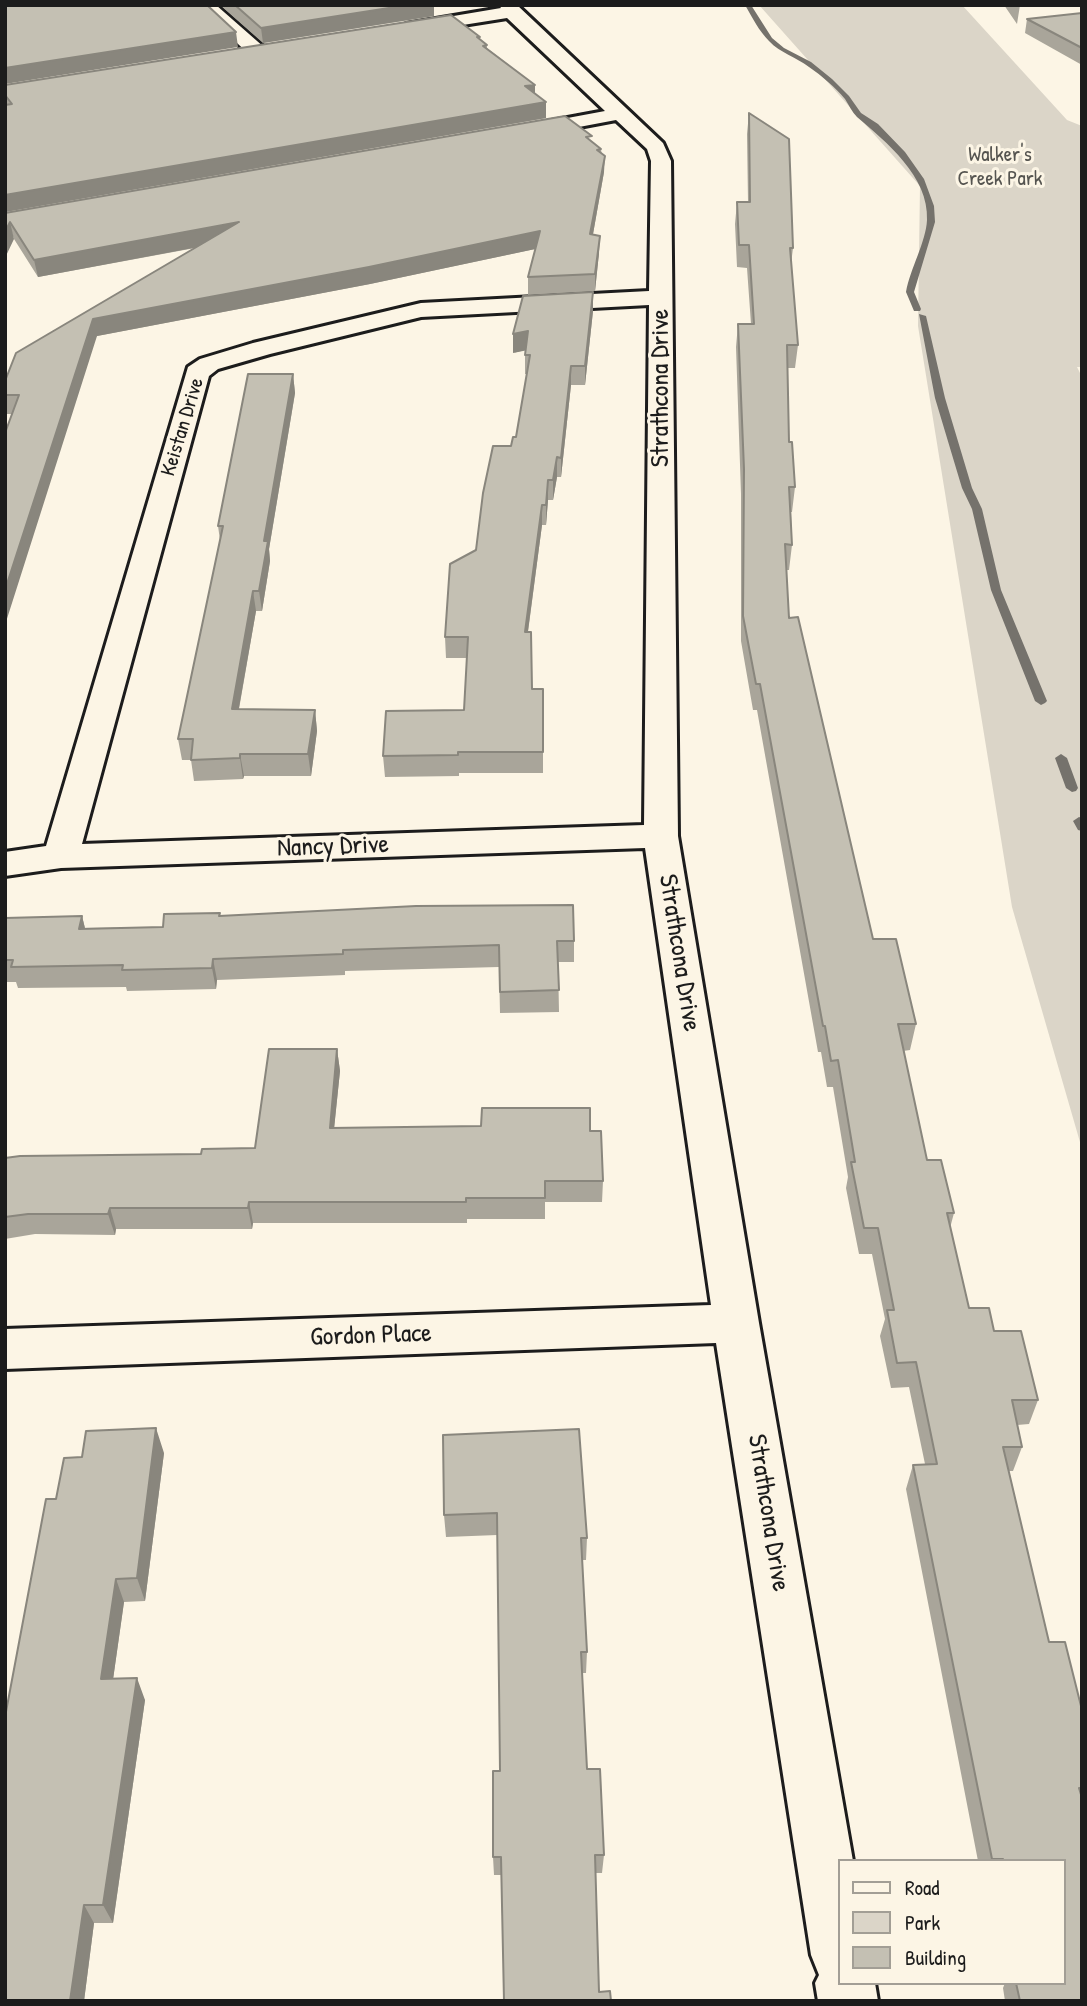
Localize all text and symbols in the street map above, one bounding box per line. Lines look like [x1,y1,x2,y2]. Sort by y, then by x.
park label: Walker's Creek Park [958,142,1042,192]
street label: Strathcona Drive [645,309,677,467]
street label: Keistan Drive [156,375,210,479]
street label: Nancy Drive [277,829,389,865]
street label: Strathcona Drive [651,872,707,1034]
street label: Gordon Place [310,1318,432,1354]
street label: Strathcona Drive [740,1432,796,1594]
legend [838,1859,1066,1985]
text: Road [905,1873,939,1902]
text: Park [905,1908,940,1937]
text: Building [905,1943,966,1972]

